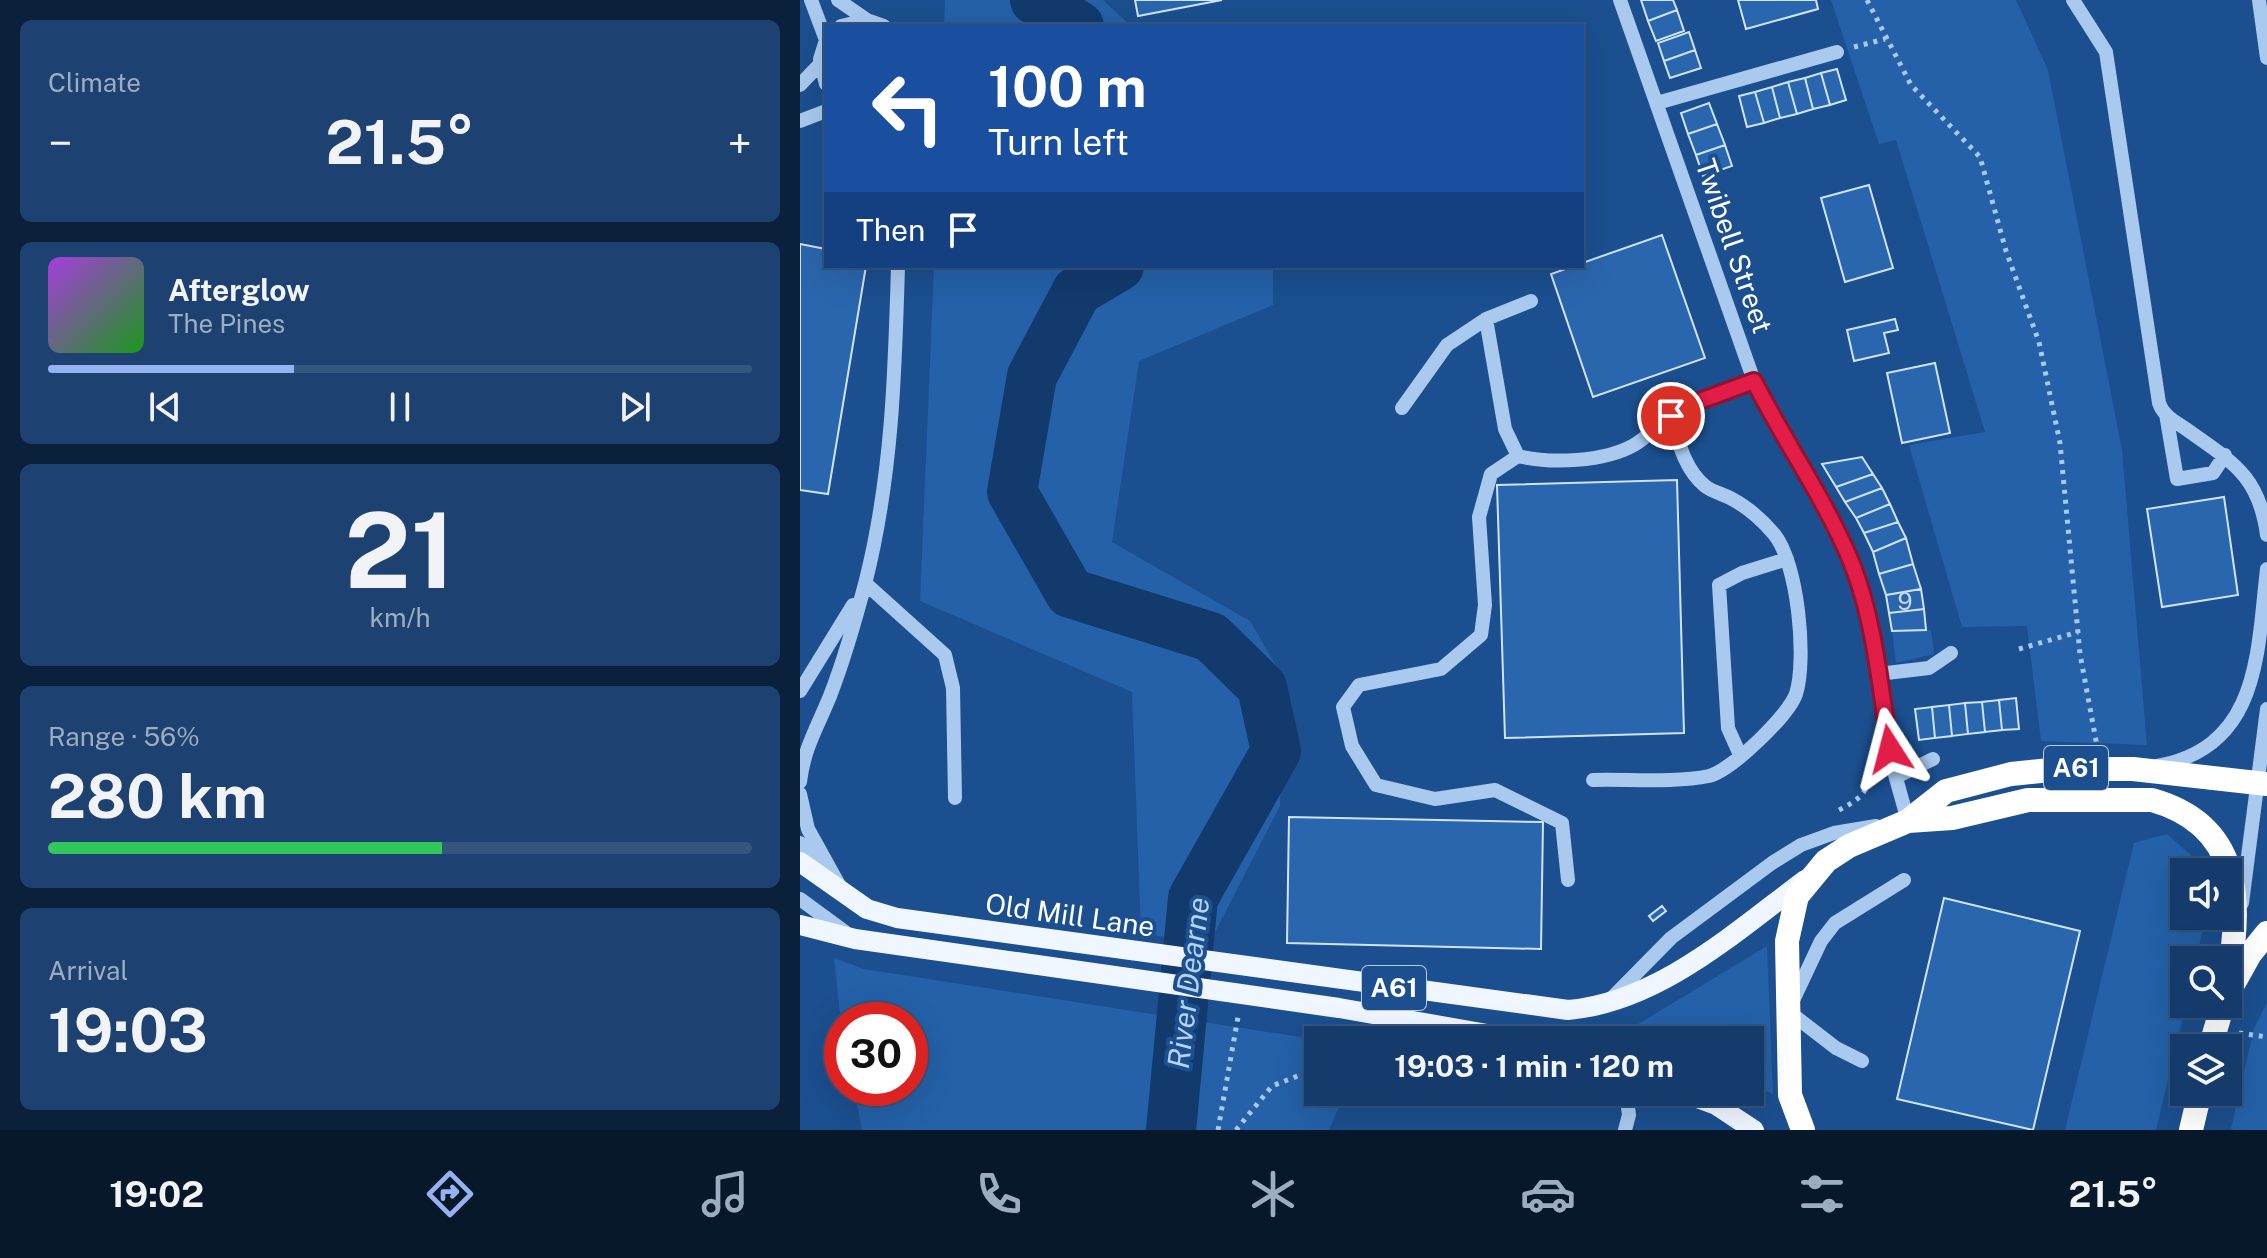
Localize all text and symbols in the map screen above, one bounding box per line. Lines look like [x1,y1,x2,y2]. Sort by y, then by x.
text: 100 m [988,54,1147,120]
icon: left [856,56,960,160]
text: Climate [48,67,141,98]
text: 21.5° [326,107,474,178]
text: − [48,117,72,169]
text: + [728,117,752,169]
text: Turn left [988,121,1129,163]
street label: Twibell Street [1689,154,1780,337]
icon: arrive [941,208,985,252]
text: Then [856,212,925,248]
text: Afterglow [168,272,310,308]
text: The Pines [168,308,285,339]
pin [1637,382,1705,450]
icon: previous [143,385,187,429]
icon: pause [378,385,422,429]
icon: next [613,385,657,429]
icon: arrive [1649,394,1693,438]
text: 21 [345,489,455,611]
house number: 9 [1898,587,1913,615]
text: km/h [369,602,431,633]
position arrow [1848,707,1932,791]
text: Range · 56% [48,721,200,752]
road number: A61 [2044,746,2108,790]
text: 280 km [48,761,267,832]
map controls [2170,858,2242,1106]
button: sound [2170,858,2242,930]
street label: Old Mill Lane [984,886,1157,943]
water label: River Dearne [1160,895,1216,1071]
button: search [2170,946,2242,1018]
text: Arrival [48,955,128,986]
road number: A61 [1362,966,1426,1010]
text: 19:03 [48,995,208,1066]
speed limit sign: 30 [824,1002,928,1106]
button: layers [2170,1034,2242,1106]
text: 19:03 · 1 min · 120 m [1394,1048,1674,1084]
icon: directions [422,1166,478,1222]
icon: music [697,1166,753,1222]
icon: phone [971,1166,1027,1222]
icon: climate [1245,1166,1301,1222]
icon: car [1520,1166,1576,1222]
icon: filters [1794,1166,1850,1222]
text: 19:02 [109,1173,204,1215]
text: 21.5° [2068,1173,2158,1215]

